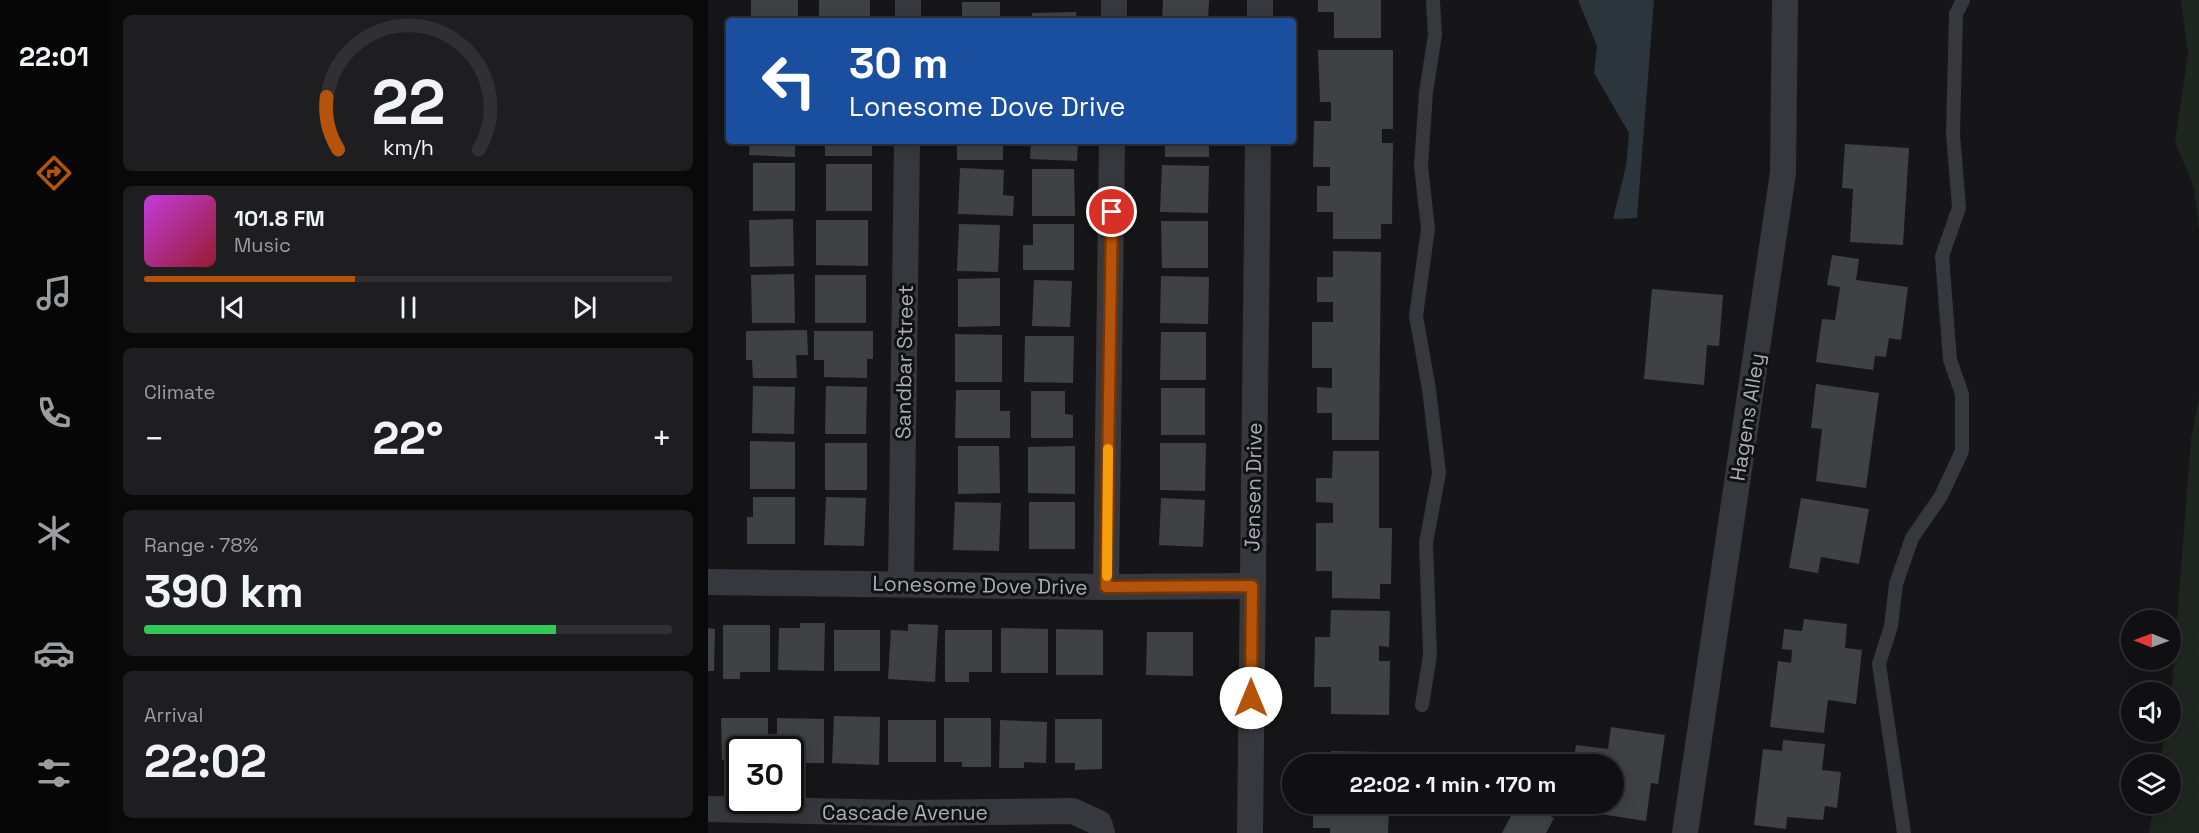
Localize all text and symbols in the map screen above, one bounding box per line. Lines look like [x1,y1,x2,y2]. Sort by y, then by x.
text: 30 m [849,37,948,90]
text: 22:01 [19,39,89,74]
icon: left [750,42,828,120]
text: 22 [371,63,445,142]
text: Lonesome Dove Drive [849,89,1126,124]
text: km/h [382,134,434,161]
icon: directions [33,152,75,194]
pin [1086,186,1137,237]
icon: arrive [1095,195,1128,228]
text: 101.8 FM [234,204,325,232]
text: Music [234,232,291,258]
icon: music [33,272,75,314]
street label: Sandbar Street [889,285,919,439]
icon: previous [216,291,249,324]
icon: pause [392,291,425,324]
icon: next [568,291,601,324]
street label: Hagens Alley [1724,351,1770,483]
text: Climate [144,379,215,405]
icon: phone [33,392,75,434]
text: 22° [372,410,444,467]
text: − [144,418,164,460]
text: + [652,418,672,460]
street label: Jensen Drive [1238,422,1268,552]
icon: climate [33,512,75,554]
text: Range · 78% [144,532,258,558]
text: 390 km [144,563,304,620]
street label: Lonesome Dove Drive [872,570,1088,600]
north arrow [2121,610,2181,670]
map controls [2121,610,2181,814]
icon: car [33,632,75,674]
position arrow [1219,666,1283,730]
button: sound [2121,682,2181,742]
text: Arrival [144,702,203,728]
text: 22:02 [144,733,267,790]
speed limit sign: 30 [726,736,804,814]
icon: filters [33,752,75,794]
button: layers [2121,754,2181,814]
text: 22:02 · 1 min · 170 m [1350,770,1556,798]
street label: Cascade Avenue [822,799,988,826]

